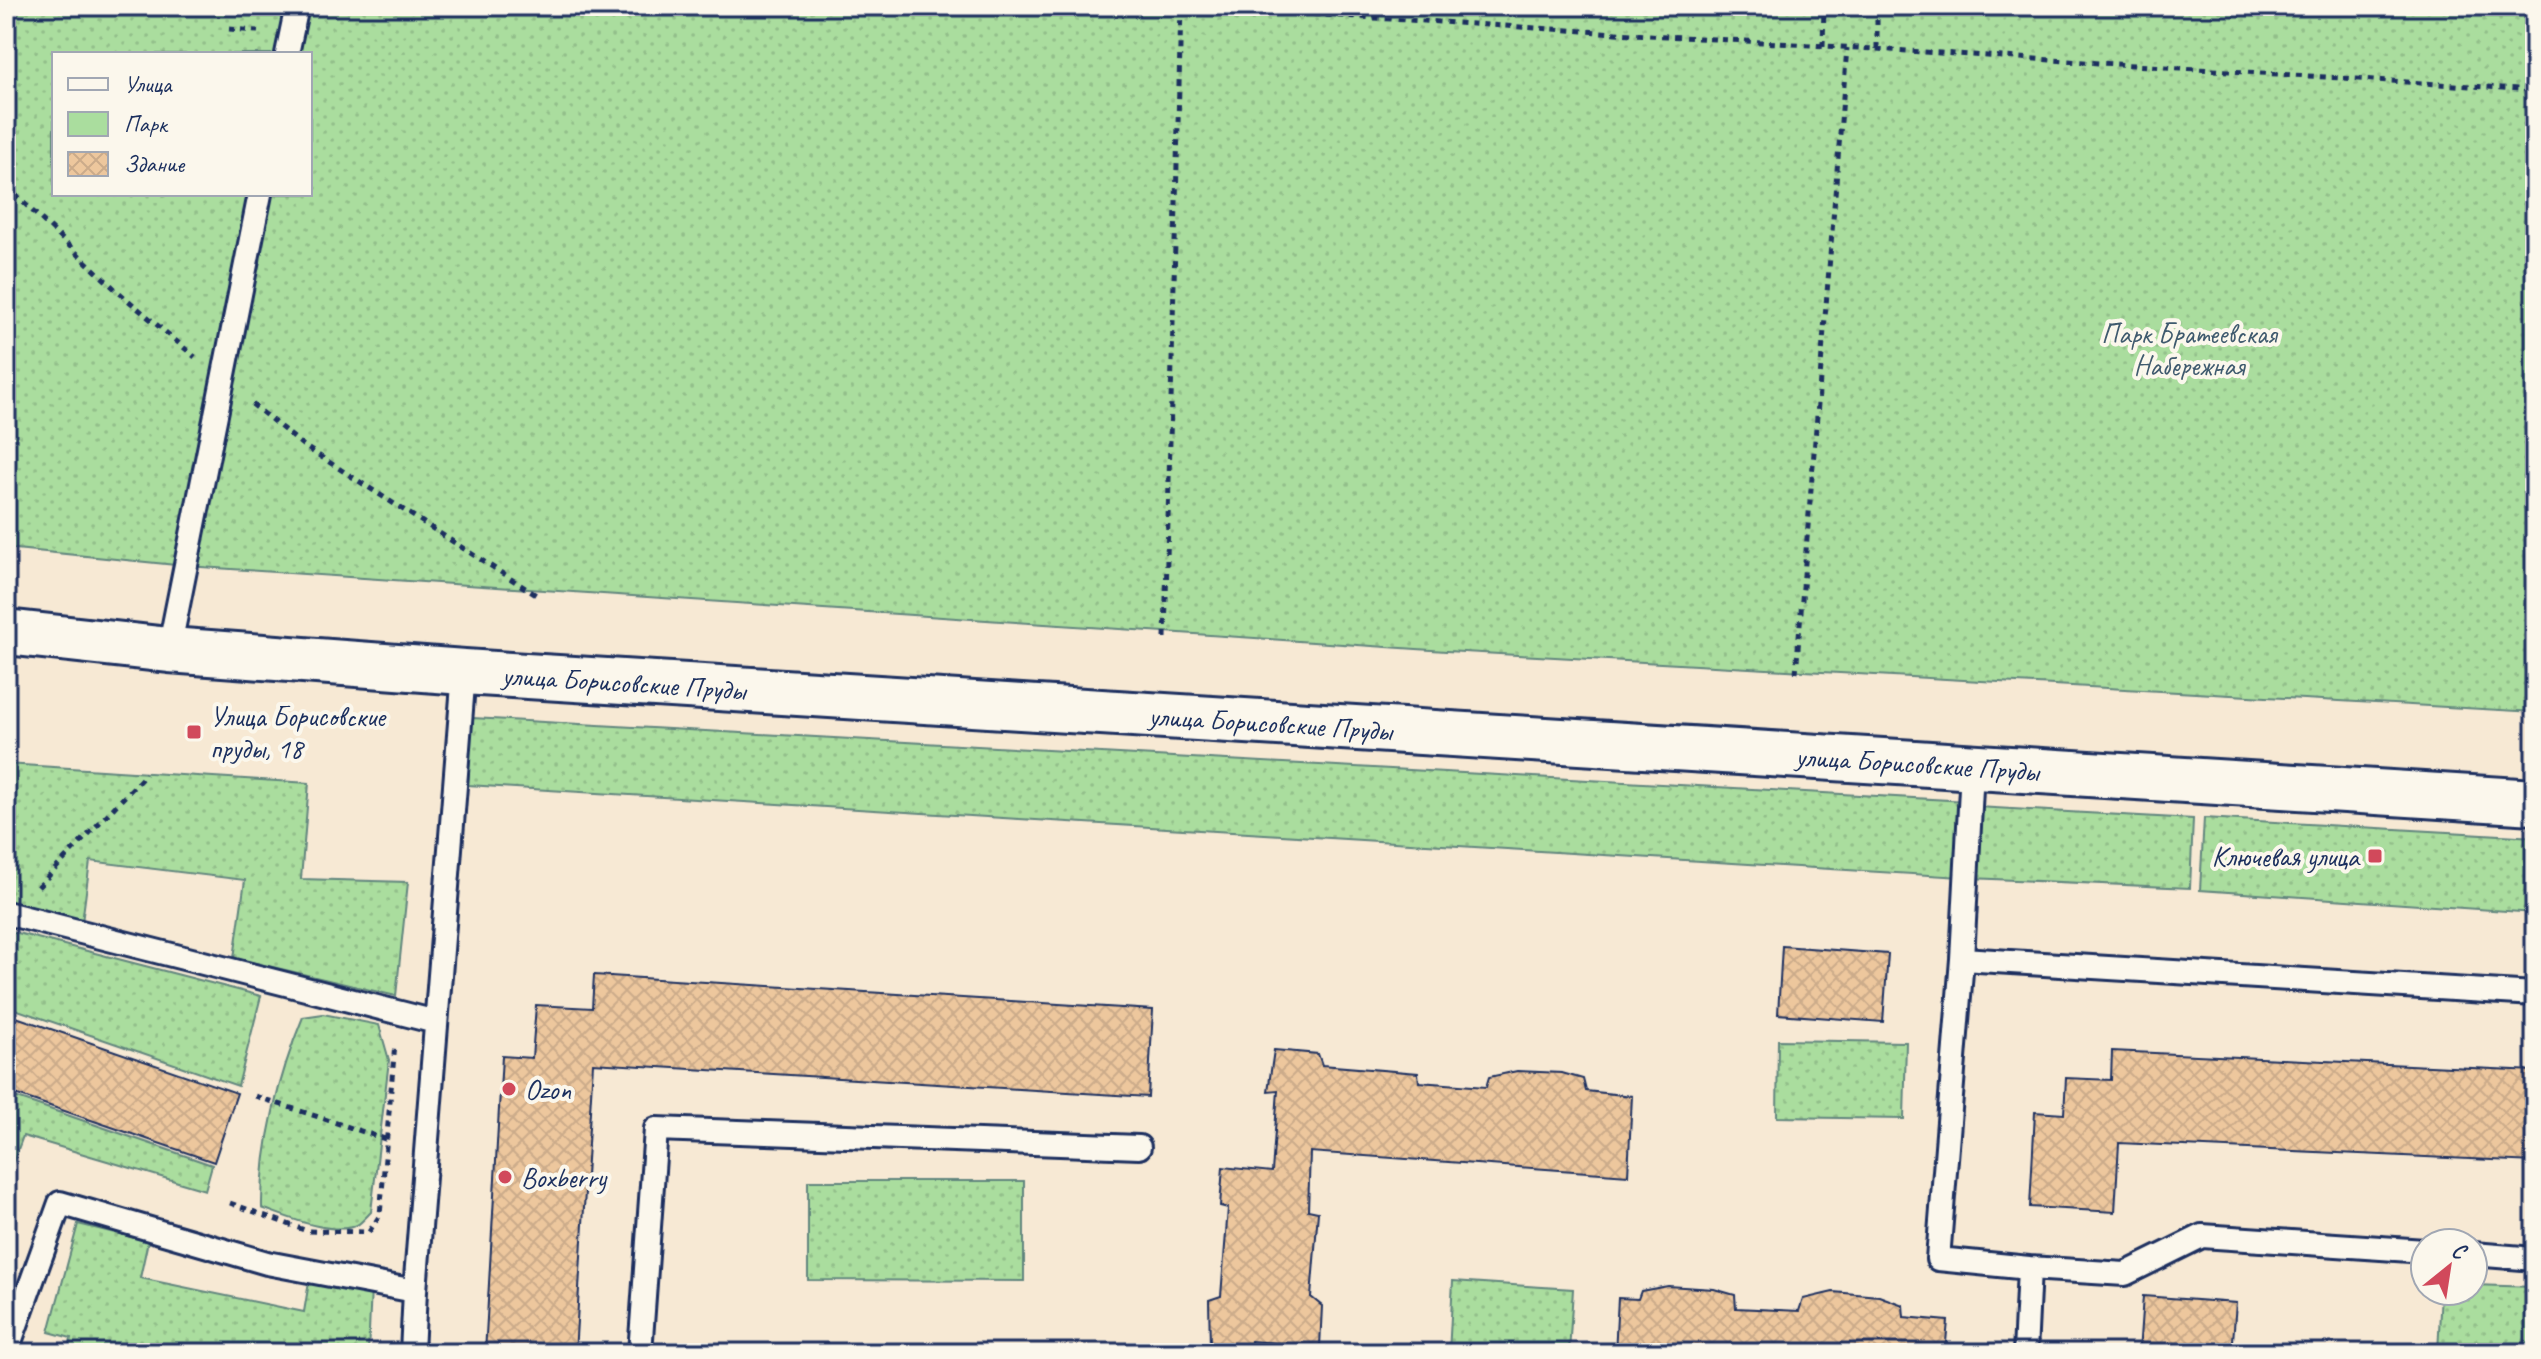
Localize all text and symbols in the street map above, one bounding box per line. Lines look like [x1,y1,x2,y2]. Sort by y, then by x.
legend [52,52,312,196]
text: Улица [124,69,173,99]
text: Парк [124,109,169,139]
text: Здание [124,149,186,179]
park label: Парк Братеевская Набережная [2101,316,2279,383]
street label: улица Борисовские Пруды [499,657,749,707]
street label: улица Борисовские Пруды [1146,697,1396,748]
place label: Улица Борисовские пруды, 18 [210,699,387,766]
marker: Улица Борисовские пруды, 18 [185,723,203,741]
street label: улица Борисовские Пруды [1793,738,2042,788]
place label: Ключевая улица [2212,839,2361,874]
marker: Ключевая улица [2366,847,2384,865]
place label: Ozon [525,1072,571,1107]
marker: Ozon [500,1080,518,1098]
place label: Boxberry [521,1160,608,1195]
marker: Boxberry [496,1168,514,1186]
north arrow [2409,1227,2489,1307]
text: С [2447,1236,2473,1267]

